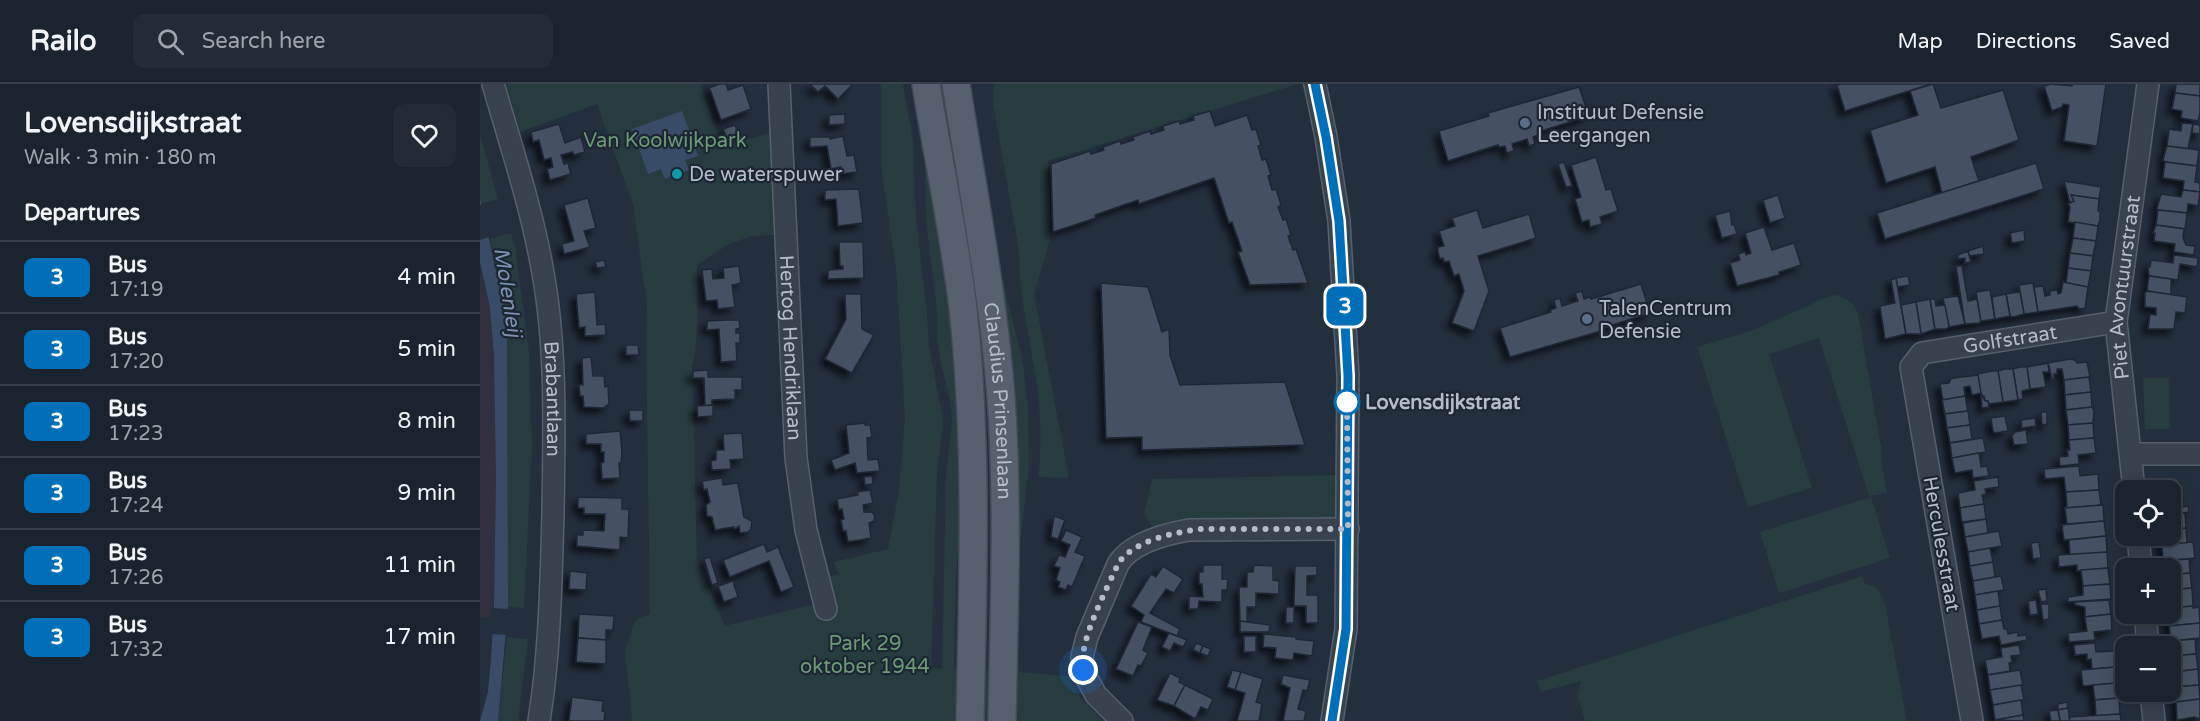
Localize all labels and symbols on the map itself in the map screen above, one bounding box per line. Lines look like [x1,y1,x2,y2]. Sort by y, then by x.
place label: Instituut Defensie Leergangen [1537,101,1704,148]
marker: Instituut Defensie Leergangen [1518,116,1532,130]
park label: Van Koolwijkpark [583,129,747,153]
place label: De waterspuwer [689,163,843,187]
marker: De waterspuwer [670,167,684,181]
street label: Piet Avontuurstraat [2105,193,2146,381]
water label: Molenleij [488,246,527,341]
street label: Hertog Hendriklaan [774,255,806,441]
line badge: 3 [1326,286,1364,326]
place label: TalenCentrum Defensie [1599,297,1732,344]
street label: Claudius Prinsenlaan [978,301,1016,500]
marker: TalenCentrum Defensie [1580,312,1594,326]
street label: Golfstraat [1961,321,2059,359]
street label: Brabantlaan [538,340,565,457]
marker: Lovensdijkstraat [1334,389,1360,415]
place label: Lovensdijkstraat [1365,391,1521,415]
street label: Herculesstraat [1917,475,1965,614]
park label: Park 29 oktober 1944 [800,632,930,679]
your location [1068,655,1098,685]

